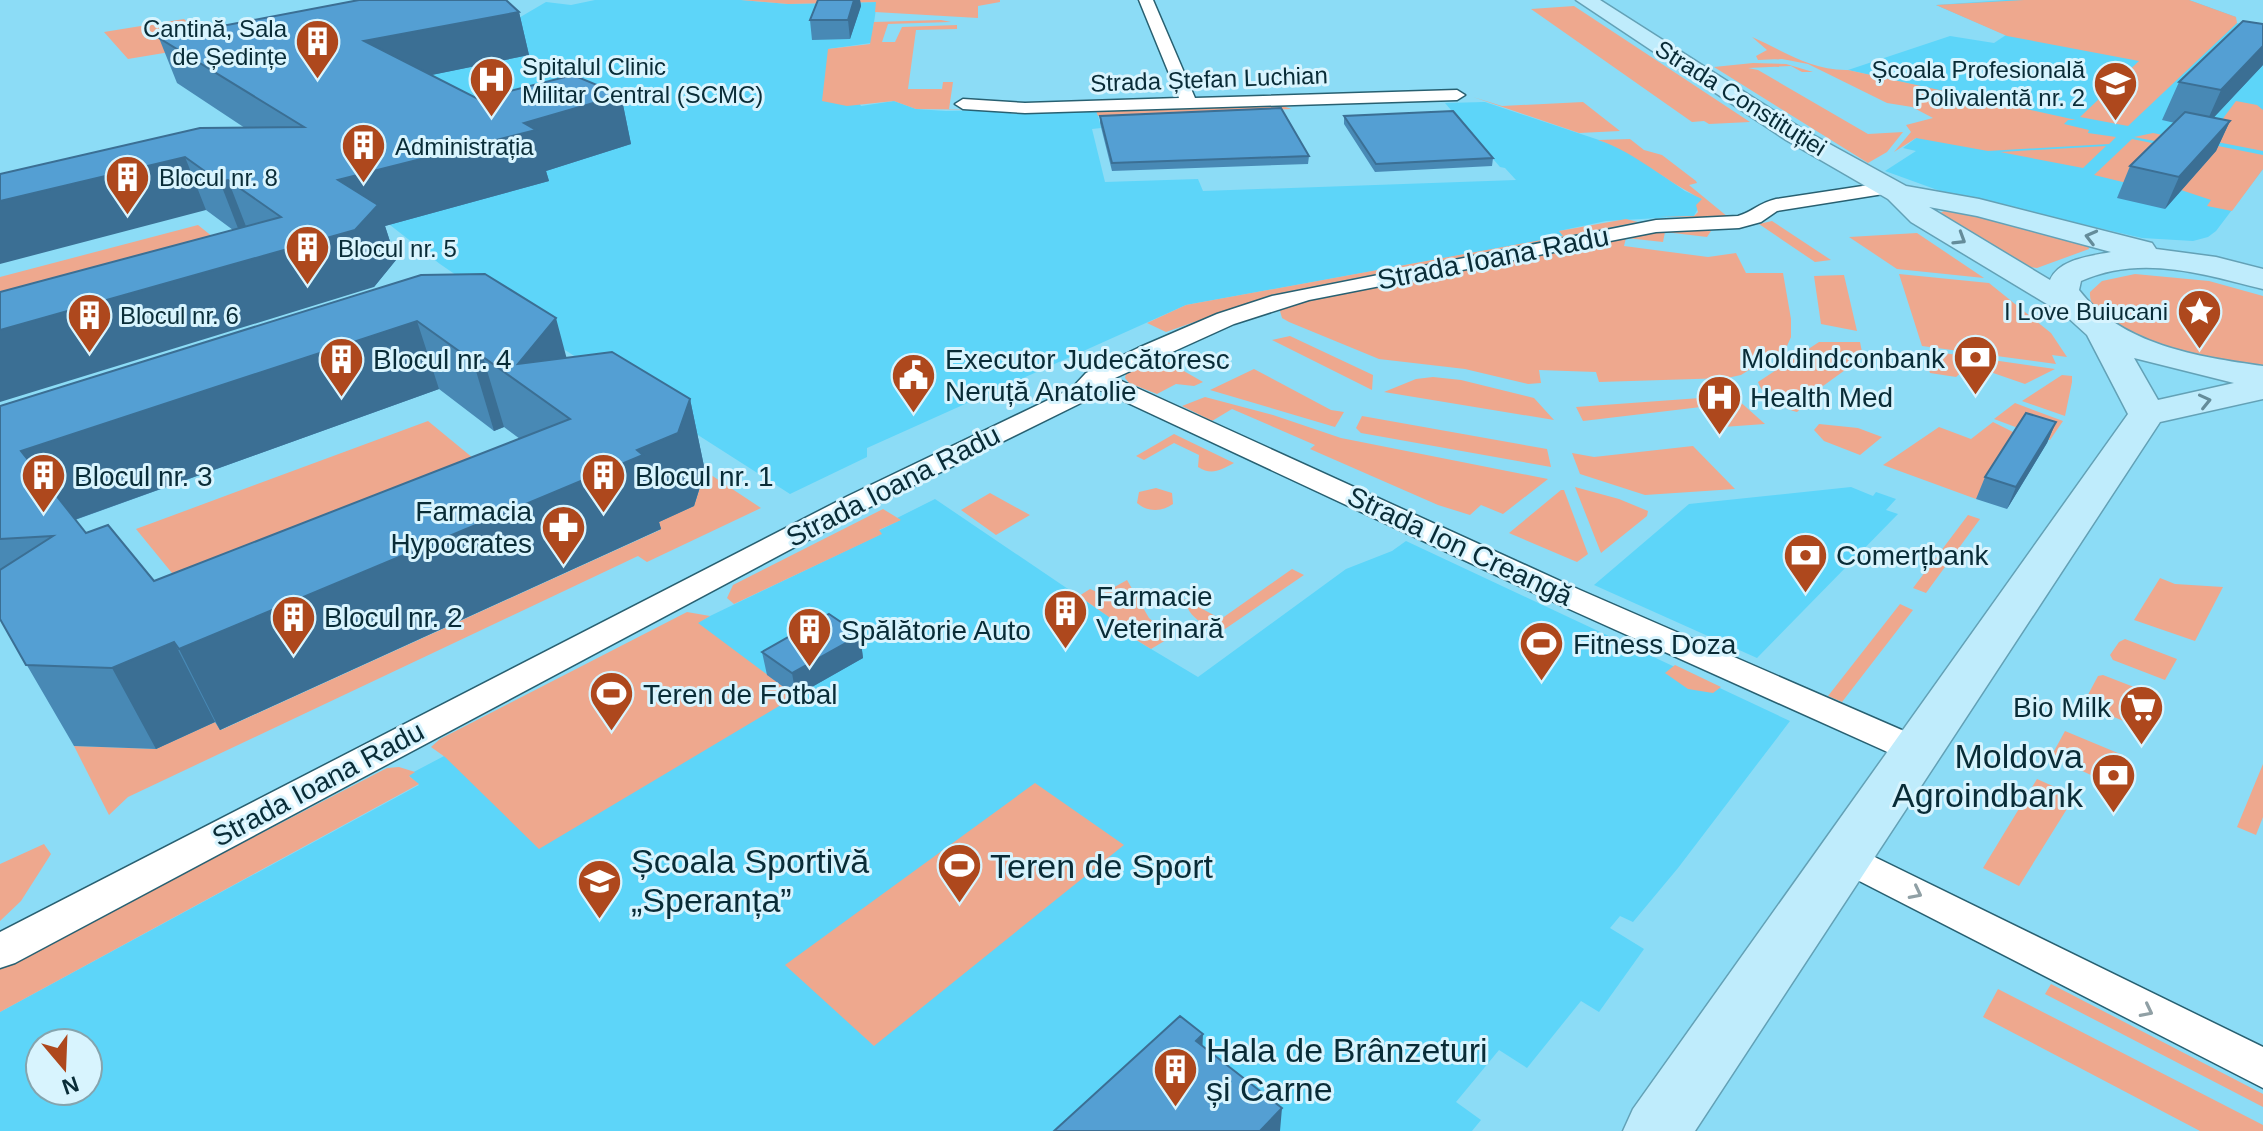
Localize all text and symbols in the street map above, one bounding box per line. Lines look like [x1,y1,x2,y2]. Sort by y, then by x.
place label: Cantină, Sala de Ședințe [143,15,288,70]
building icon: Cantină, Sala de Ședințe [294,18,342,81]
street label: Strada Constituției [1651,35,1831,161]
place label: Spitalul Clinic Militar Central (SCMC) [522,53,763,108]
hospital icon: Spitalul Clinic Militar Central (SCMC) [467,56,515,119]
place label: Școala Profesională Polivalentă nr. 2 [1872,56,2086,111]
school or university icon: Școala Profesională Polivalentă nr. 2 [2092,59,2140,122]
street label: Strada Ștefan Luchian [1090,61,1328,97]
building icon: Administrația [340,122,388,185]
place label: Administrația [395,133,534,160]
building icon: Blocul nr. 8 [104,153,152,216]
place label: Blocul nr. 8 [159,164,278,191]
street label: Strada Ioana Radu [1375,220,1611,296]
building icon: Blocul nr. 5 [283,224,331,287]
one-way arrow [1951,230,1966,245]
one-way arrow [2084,230,2098,247]
place label: Blocul nr. 5 [338,235,457,262]
place icon: I Love Buiucani [2175,287,2223,350]
building icon: Blocul nr. 6 [65,291,113,354]
place label: I Love Buiucani [2004,298,2168,325]
place label: Blocul nr. 6 [120,302,239,329]
bank icon: Moldindconbank [1952,334,2000,397]
building icon: Blocul nr. 4 [318,335,366,398]
place label: Moldindconbank [1741,343,1946,374]
place label: Blocul nr. 4 [373,344,512,375]
place label: Executor Judecătoresc Neruță Anatolie [945,344,1230,407]
public building icon: Executor Judecătoresc Neruță Anatolie [890,351,938,414]
hospital icon: Health Med [1695,373,1743,436]
place label: Health Med [1750,382,1893,413]
one-way arrow [2198,393,2211,410]
street label: Strada Ioana Radu [781,419,1005,553]
building icon: Blocul nr. 3 [19,452,67,515]
building icon: Blocul nr. 1 [580,452,628,515]
place label: Blocul nr. 3 [74,461,213,492]
place label: Blocul nr. 1 [635,461,774,492]
street label: Strada Ion Creangă [1343,480,1578,612]
place label: Farmacia Hypocrates [390,496,532,559]
pharmacy icon: Farmacia Hypocrates [539,503,587,566]
bank icon: Comerțbank [1781,531,1829,594]
place label: Comerțbank [1836,540,1990,571]
place label: Farmacie Veterinară [1096,581,1224,644]
building icon: Farmacie Veterinară [1041,588,1089,651]
building icon: Blocul nr. 2 [269,593,317,656]
place label: Blocul nr. 2 [324,602,463,633]
building icon: Spălătorie Auto [786,606,834,669]
place label: Spălătorie Auto [841,615,1031,646]
sports icon: Fitness Doza [1518,620,1566,683]
place label: Fitness Doza [1573,629,1737,660]
sports icon: Teren de Fotbal [588,670,636,733]
place label: Teren de Fotbal [643,679,838,710]
supermarket icon: Bio Milk [2118,683,2166,746]
place label: Bio Milk [2013,692,2112,723]
street label: Strada Ioana Radu [207,715,429,853]
place label: Moldova Agroindbank [1892,737,2084,814]
bank icon: Moldova Agroindbank [2090,752,2138,815]
place label: Școala Sportivă „Speranța” [631,842,869,919]
sports icon: Teren de Sport [935,842,983,905]
place label: Teren de Sport [990,847,1214,885]
school or university icon: Școala Sportivă „Speranța” [576,857,624,920]
one-way arrow [1907,883,1922,899]
one-way arrow [2139,1001,2154,1016]
north arrow [24,1027,104,1107]
place label: Hala de Brânzeturi și Carne [1206,1031,1488,1108]
building icon: Hala de Brânzeturi și Carne [1151,1046,1199,1109]
text: N [59,1071,82,1100]

